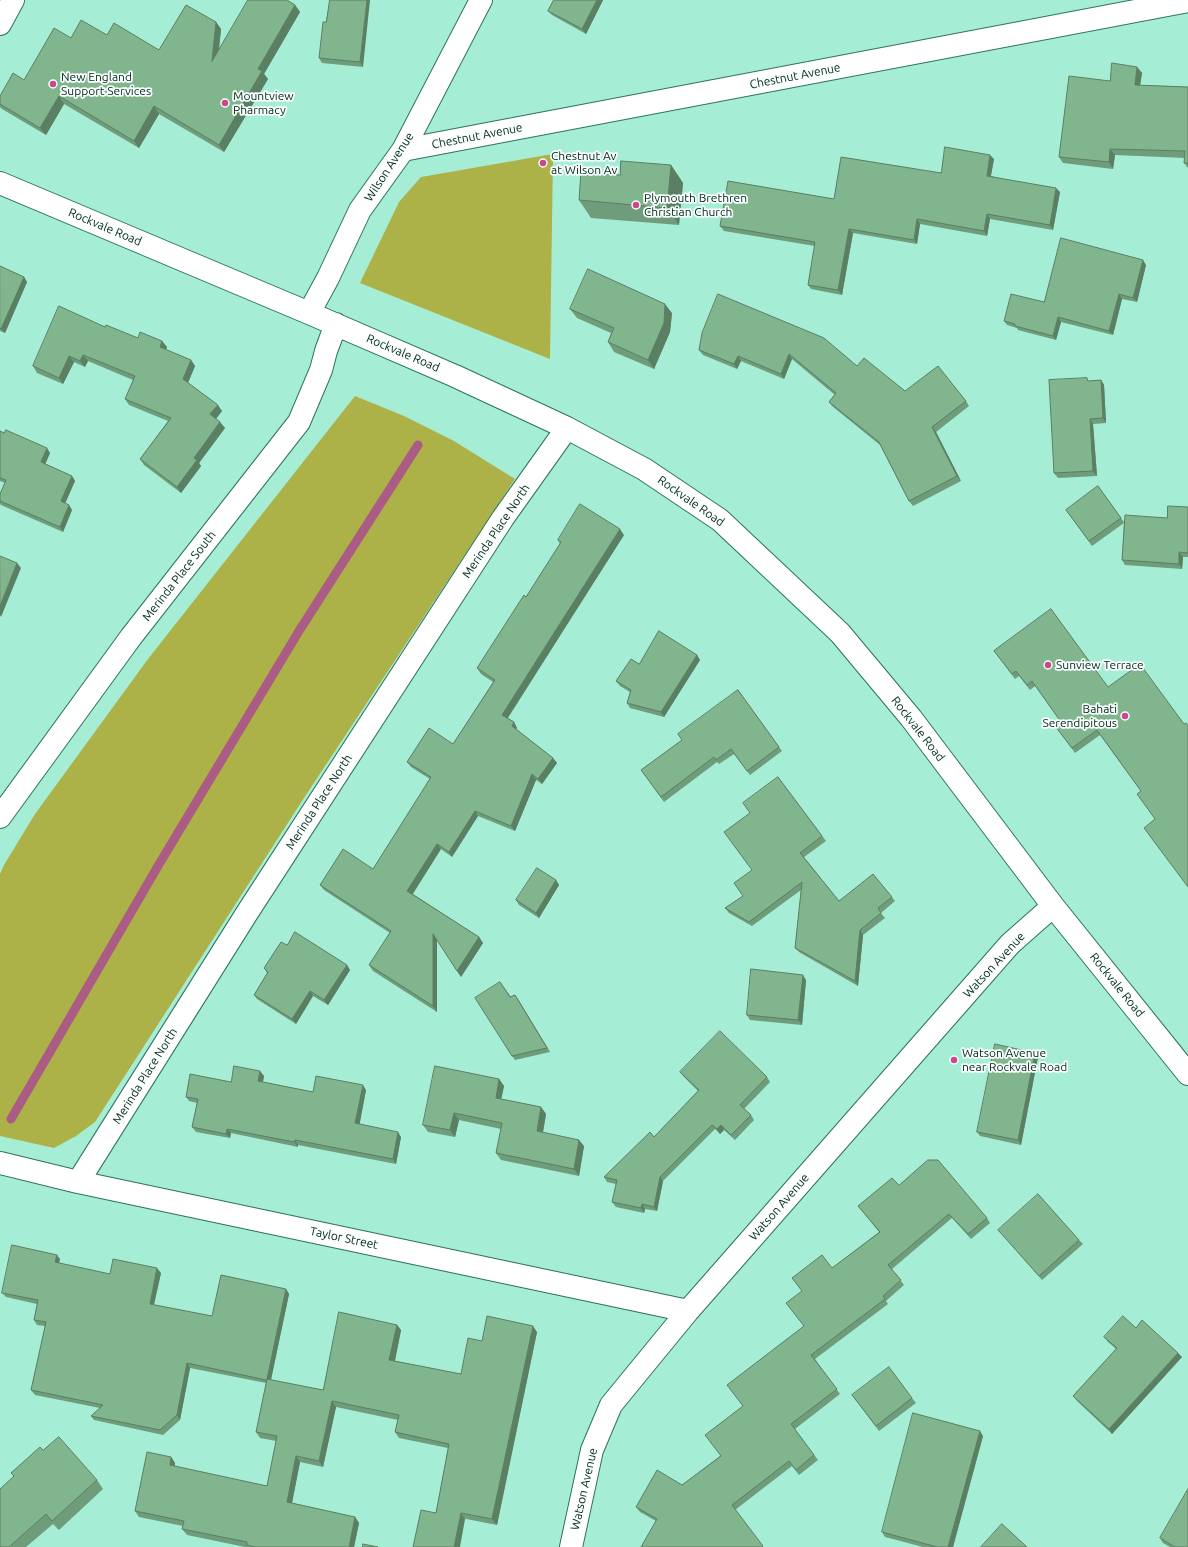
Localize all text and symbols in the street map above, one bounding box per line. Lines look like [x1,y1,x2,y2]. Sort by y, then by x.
street label: Chestnut Avenue [748,60,842,92]
place label: New England Support Services [61,70,151,98]
marker: New England Support Services [48,79,58,89]
place label: Mountview Pharmacy [233,89,294,117]
marker: Mountview Pharmacy [220,98,230,108]
street label: Chestnut Avenue [430,120,524,152]
street label: Wilson Avenue [361,130,417,204]
place label: Chestnut Av at Wilson Av [551,149,617,177]
marker: Chestnut Av at Wilson Av [538,158,548,168]
place label: Plymouth Brethren Christian Church [644,191,747,219]
marker: Plymouth Brethren Christian Church [631,200,641,210]
street label: Rockvale Road [66,205,144,249]
street label: Rockvale Road [364,331,442,375]
street label: Rockvale Road [655,473,727,529]
street label: Merinda Place North [459,481,533,581]
street label: Merinda Place South [139,528,219,624]
place label: Sunview Terrace [1056,658,1144,672]
marker: Sunview Terrace [1043,660,1053,670]
street label: Rockvale Road [888,694,948,764]
place label: Bahati Serendipitous [1042,702,1117,730]
marker: Bahati Serendipitous [1120,711,1130,721]
street label: Merinda Place North [283,752,355,852]
street label: Watson Avenue [960,929,1028,1001]
street label: Rockvale Road [1087,950,1147,1020]
street label: Merinda Place North [110,1025,180,1127]
place label: Watson Avenue near Rockvale Road [962,1046,1067,1074]
marker: Watson Avenue near Rockvale Road [949,1055,959,1065]
street label: Watson Avenue [746,1171,812,1243]
street label: Taylor Street [309,1224,379,1252]
street label: Watson Avenue [568,1446,600,1532]

